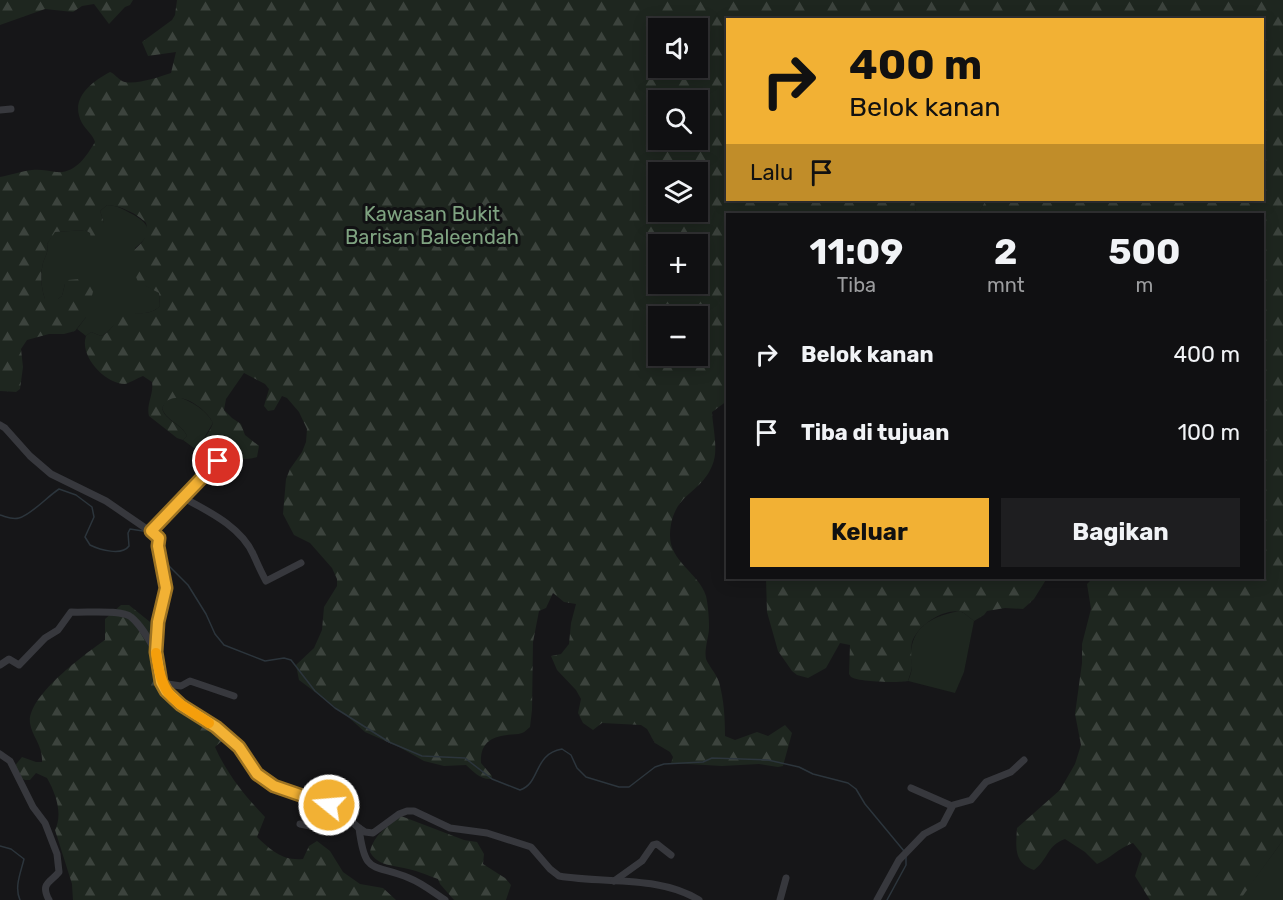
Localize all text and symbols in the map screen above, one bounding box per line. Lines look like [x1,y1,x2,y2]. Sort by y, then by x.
map controls [648,18,708,366]
button: sound [648,18,708,78]
text: 400 m [849,40,982,90]
icon: right [750,42,828,120]
button: search [648,90,708,150]
text: Belok kanan [849,91,1001,123]
icon: arrive [805,156,838,189]
text: Lalu [750,159,793,186]
button: layers [648,162,708,222]
park label: Kawasan Bukit Barisan Baleendah [345,202,519,249]
text: 11:09 [810,230,903,273]
text: 2 [994,230,1018,273]
text: 500 [1108,230,1180,273]
button: + [648,234,708,294]
text: Tiba [837,273,876,297]
text: mnt [987,273,1025,297]
text: m [1135,273,1153,297]
button: − [648,306,708,366]
icon: right [750,338,783,371]
text: Belok kanan [801,341,934,368]
text: 400 m [1173,341,1240,368]
icon: arrive [750,416,783,449]
text: Tiba di tujuan [801,419,949,446]
text: 100 m [1178,419,1240,446]
pin [192,435,243,486]
icon: arrive [201,444,234,477]
button: Keluar [750,498,989,567]
button: Bagikan [1001,498,1240,567]
position arrow [297,773,361,837]

